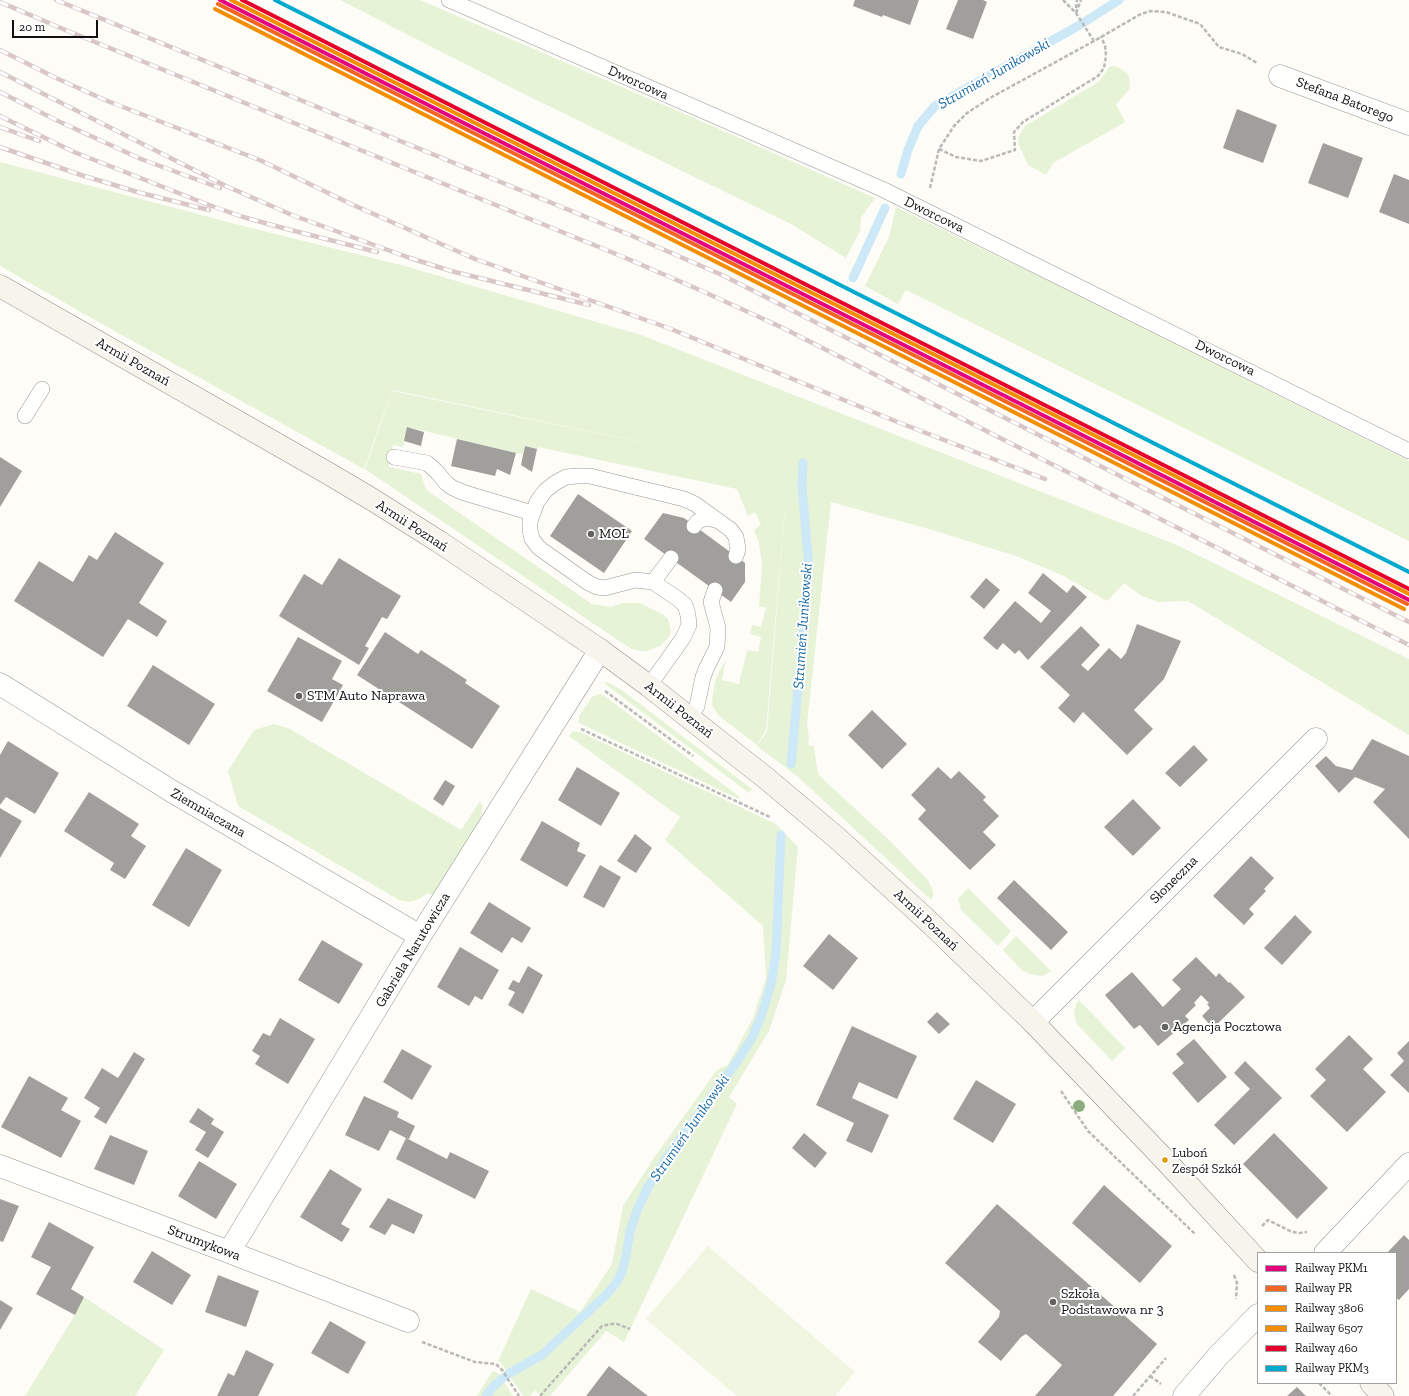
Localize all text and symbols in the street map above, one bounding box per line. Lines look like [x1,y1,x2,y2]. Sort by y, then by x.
scale bar [14,12,100,38]
text: 20 m [19,20,45,34]
water label: Strumień Junikowski [935,35,1053,113]
street label: Dworcowa [605,62,671,104]
street label: Stefana Batorego [1294,74,1396,126]
street label: Dworcowa [901,193,967,237]
street label: Armii Poznań [93,334,173,390]
street label: Dworcowa [1192,336,1258,380]
street label: Armii Poznań [373,497,451,555]
place label: MOL [599,526,629,542]
marker: MOL [586,529,596,539]
water label: Strumień Junikowski [790,562,816,690]
street label: Armii Poznań [641,678,717,742]
place label: STM Auto Naprawa [307,688,425,704]
marker: STM Auto Naprawa [294,691,304,701]
street label: Ziemniaczana [167,785,249,841]
street label: Słoneczna [1147,853,1201,907]
street label: Armii Poznań [890,886,962,954]
street label: Gabriela Narutowicza [372,890,454,1010]
place label: Agencja Pocztowa [1173,1019,1282,1035]
marker: Agencja Pocztowa [1160,1022,1170,1032]
water label: Strumień Junikowski [646,1071,734,1185]
place label: Luboń Zespół Szkół [1172,1145,1241,1176]
marker: Luboń Zespół Szkół [1160,1155,1170,1165]
street label: Strumykowa [165,1221,243,1265]
legend [1257,1252,1397,1384]
text: Railway PKM1 [1295,1261,1368,1275]
text: Railway PR [1295,1281,1352,1295]
place label: Szkoła Podstawowa nr 3 [1061,1286,1164,1318]
marker: Szkoła Podstawowa nr 3 [1048,1297,1058,1307]
text: Railway 3806 [1295,1301,1364,1315]
text: Railway 6507 [1295,1321,1363,1335]
text: Railway 460 [1295,1341,1358,1355]
text: Railway PKM3 [1295,1361,1369,1375]

